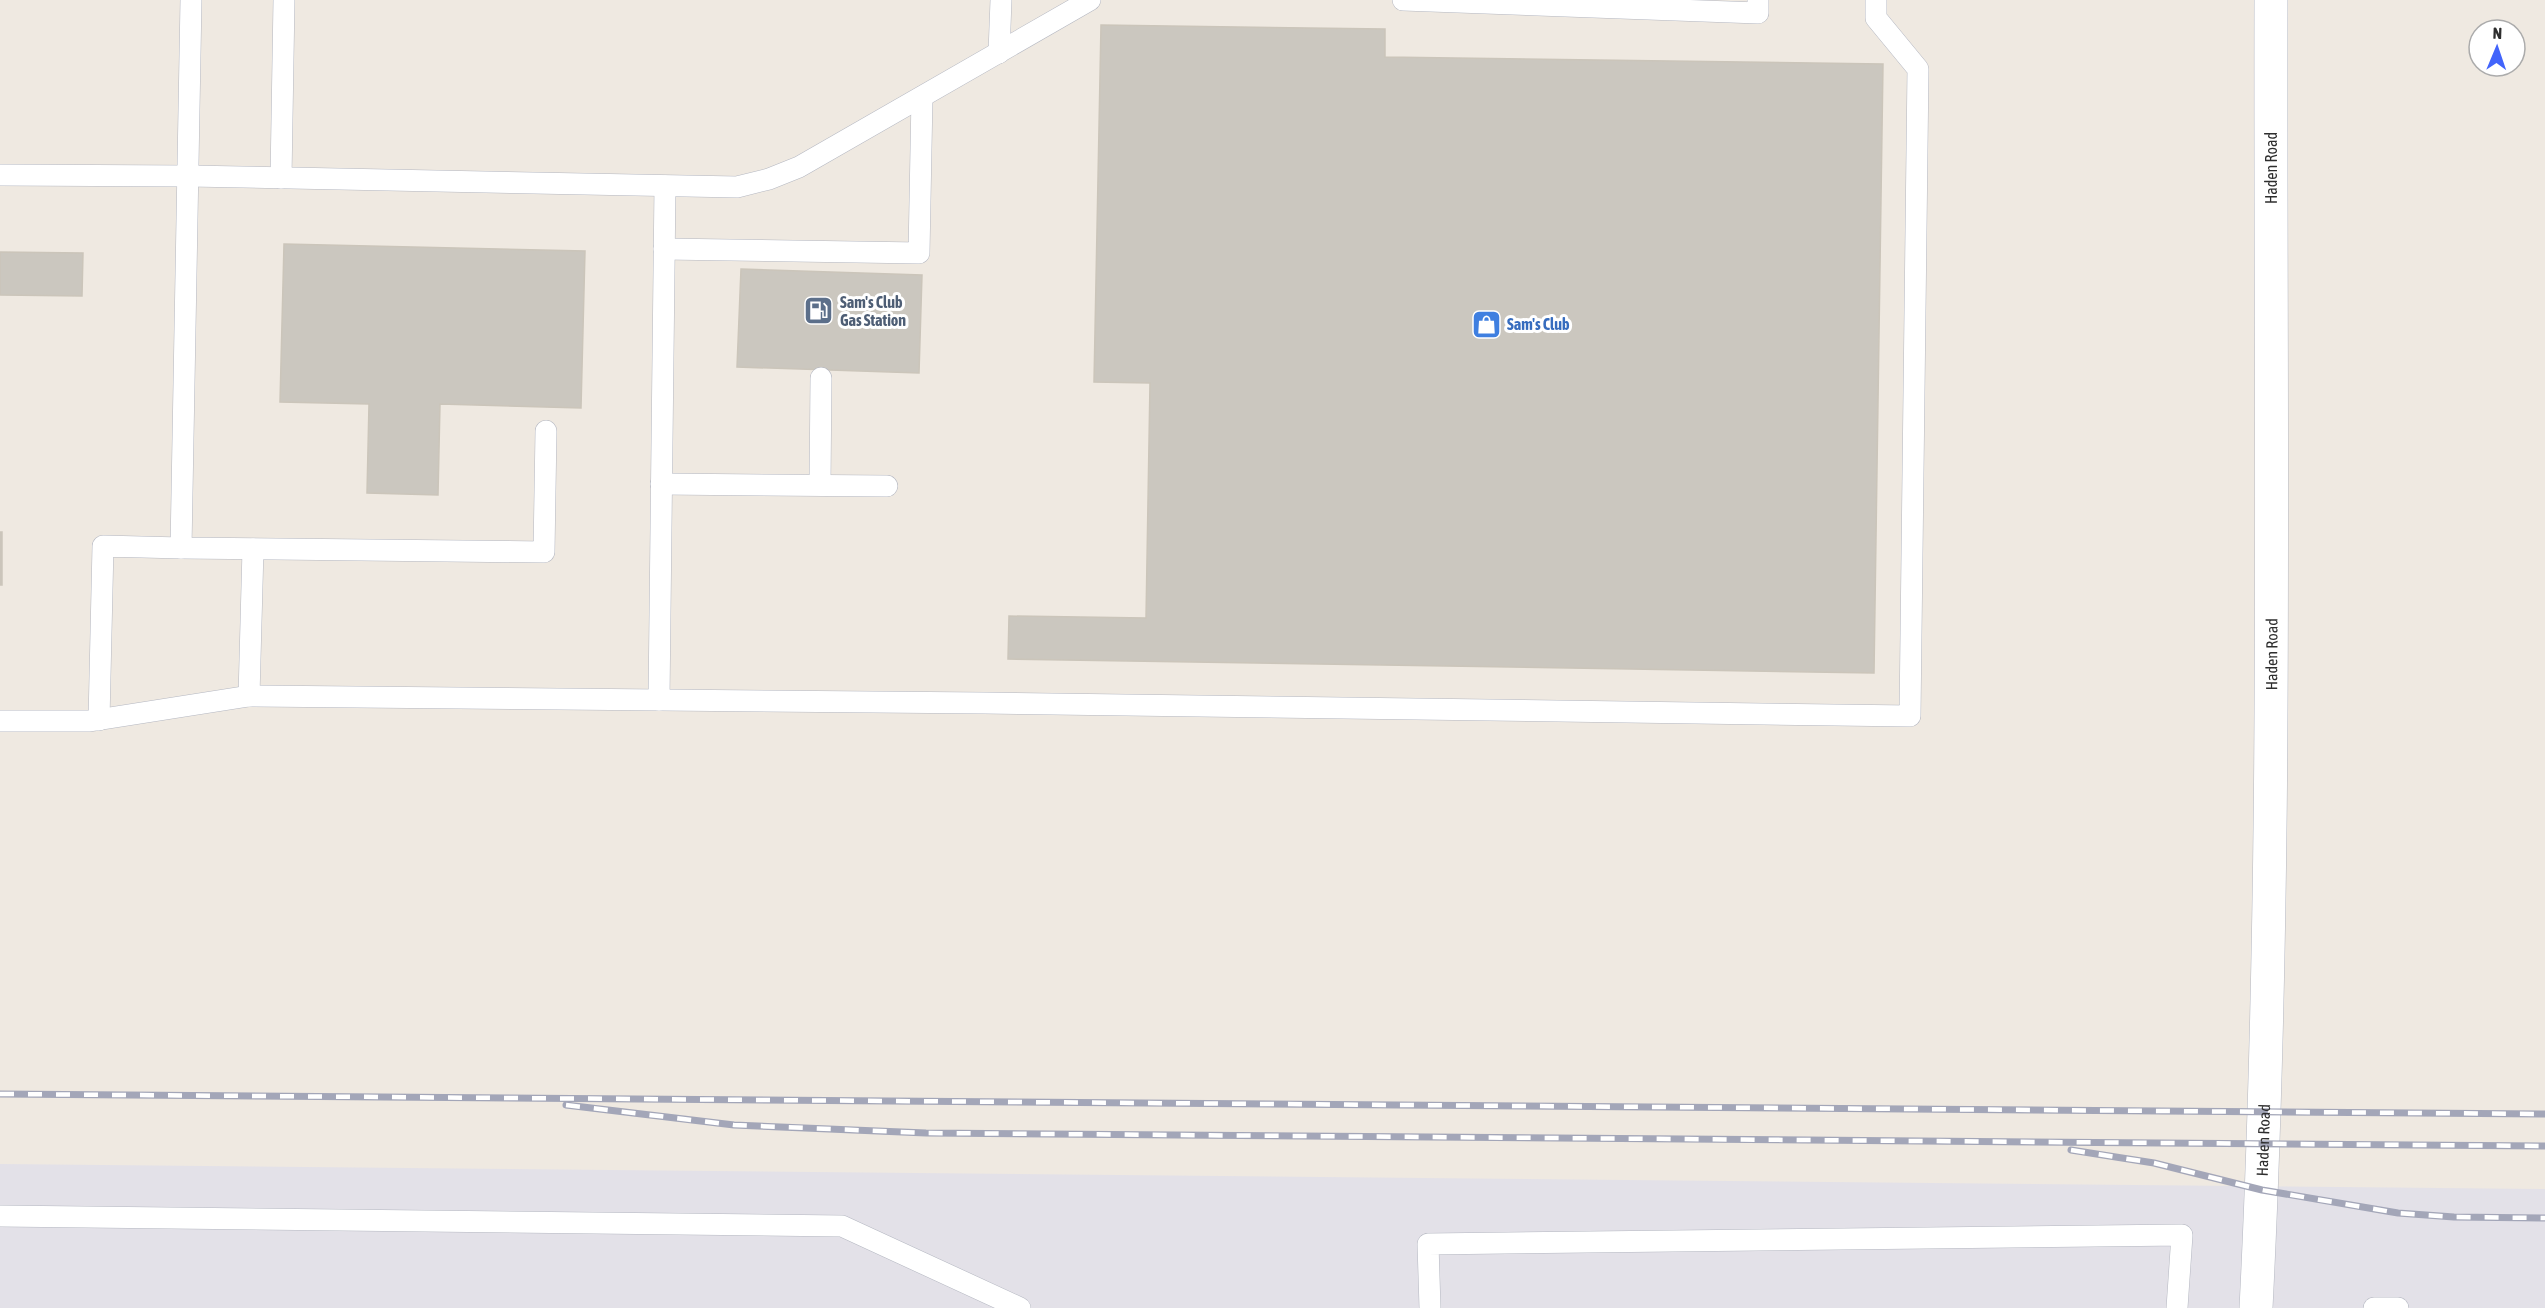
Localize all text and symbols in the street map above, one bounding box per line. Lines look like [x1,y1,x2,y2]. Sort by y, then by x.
north arrow [2467,18,2527,78]
text: N [2492,24,2503,42]
street label: Haden Road [2262,132,2280,204]
place label: Sam's Club Gas Station [840,293,906,329]
fuel station icon: Sam's Club Gas Station [803,295,835,327]
shop icon: Sam's Club [1470,308,1502,340]
place label: Sam's Club [1507,315,1570,333]
street label: Haden Road [2262,618,2280,690]
street label: Haden Road [2253,1104,2273,1177]

